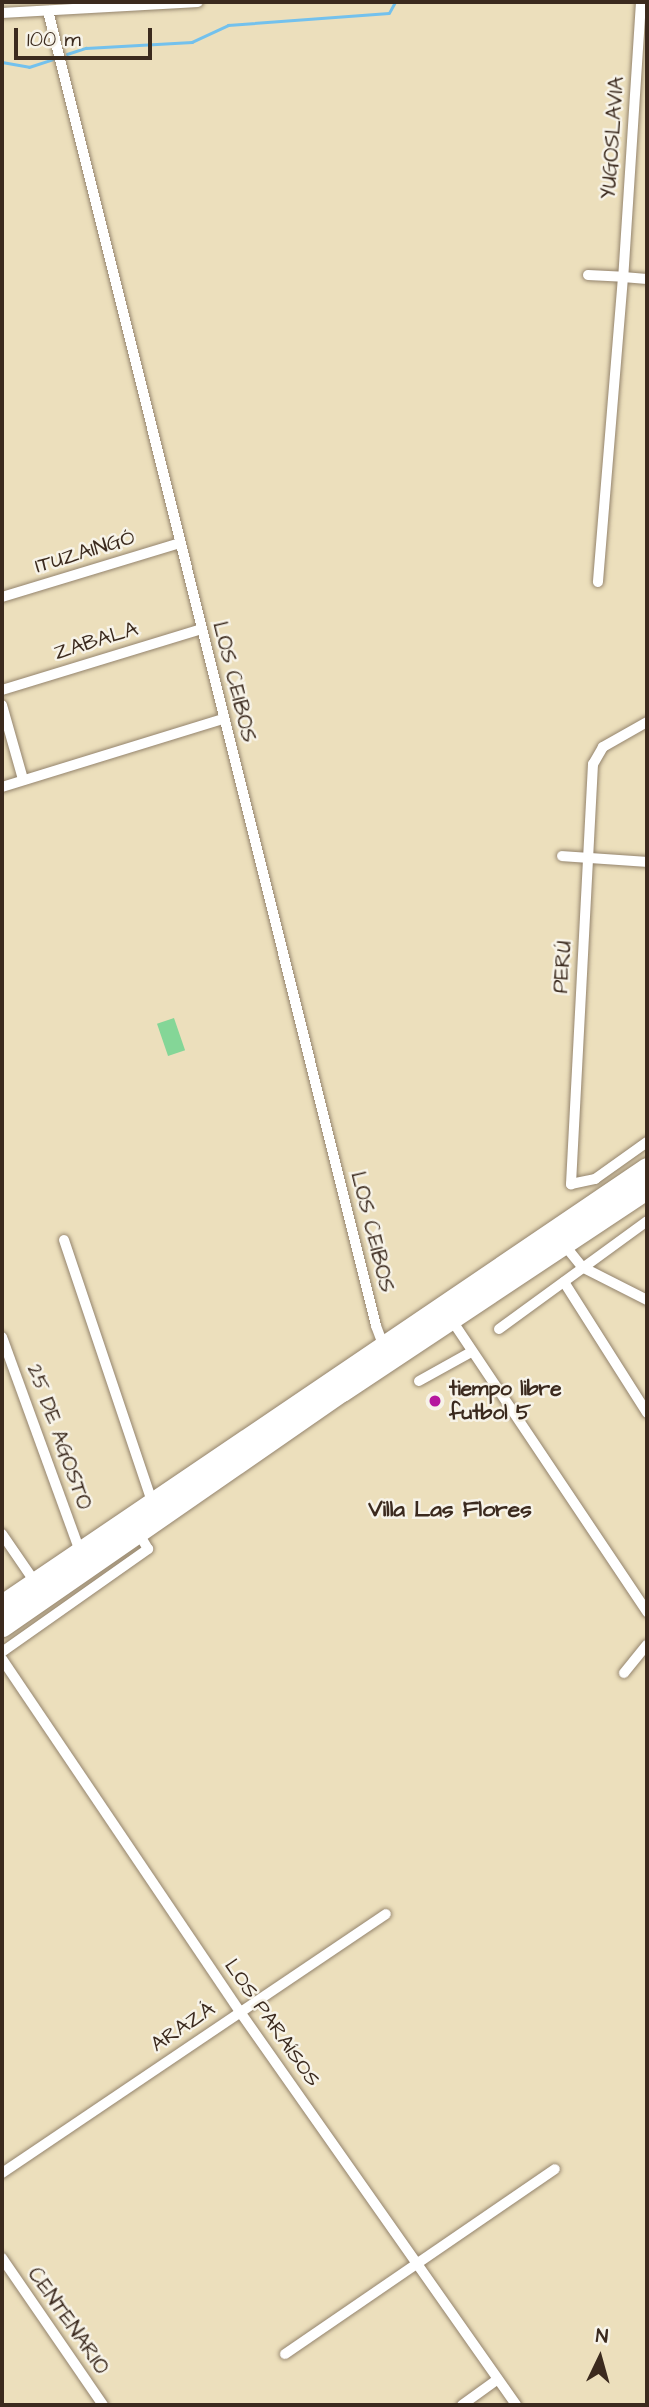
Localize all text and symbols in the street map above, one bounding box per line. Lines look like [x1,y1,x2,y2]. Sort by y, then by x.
scale bar [18,14,156,58]
text: 100 m [27,25,81,54]
street label: YUGOSLAVIA [596,76,630,200]
street label: ITUZAINGÓ [32,525,138,579]
street label: ZABALA [51,616,141,666]
street label: LOS CEIBOS [207,619,261,745]
street label: PERÚ [549,940,577,994]
street label: LOS CEIBOS [345,1169,399,1295]
street label: 25 DE AGOSTO [21,1361,97,1513]
place label: tiempo libre futbol 5 [449,1376,562,1426]
marker: tiempo libre futbol 5 [427,1393,443,1409]
district label: Villa Las Flores [368,1495,532,1523]
street label: LOS PARAÍSOS [219,1954,325,2092]
street label: ARAZÁ [146,1996,220,2058]
street label: CENTENARIO [22,2263,114,2379]
north arrow [565,2323,635,2393]
text: N [595,2323,609,2351]

